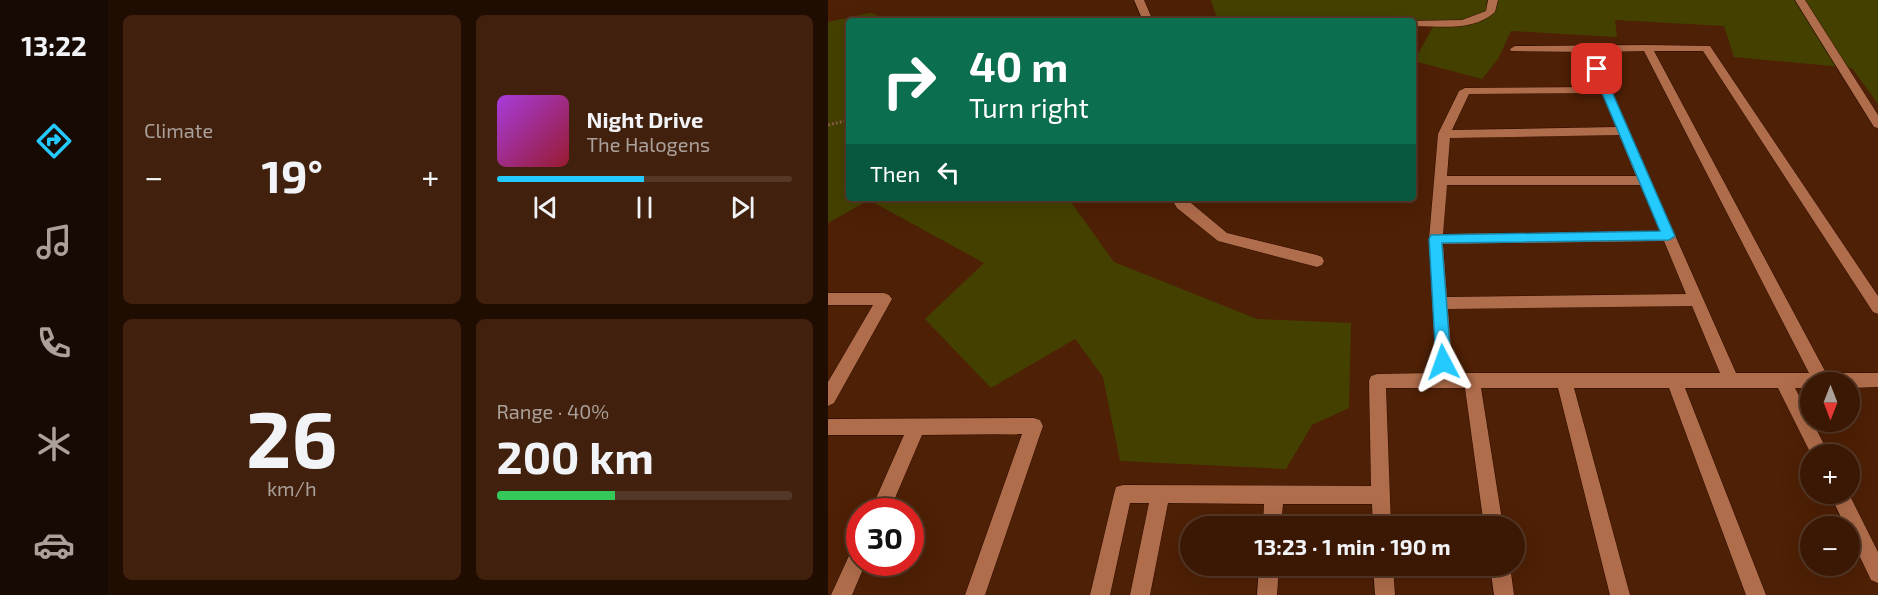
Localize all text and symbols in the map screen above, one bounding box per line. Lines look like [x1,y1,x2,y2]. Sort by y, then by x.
text: 13:22 [21,29,87,61]
text: 40 m [969,40,1068,90]
icon: right [870,42,948,120]
pin [1571,43,1622,94]
icon: arrive [1580,52,1613,85]
text: Turn right [969,91,1089,123]
text: Night Drive [587,106,703,132]
text: Climate [144,118,213,142]
icon: directions [33,120,75,162]
text: The Halogens [587,132,710,156]
text: 19° [262,148,323,202]
text: − [144,156,163,196]
text: + [421,156,439,196]
icon: left [932,156,965,189]
text: Then [870,160,920,186]
icon: previous [529,191,562,224]
icon: pause [628,191,661,224]
icon: next [726,191,759,224]
icon: music [33,221,75,263]
icon: phone [33,322,75,364]
position arrow [1411,330,1475,394]
north arrow [1800,372,1860,432]
map controls [1800,372,1860,576]
text: 26 [246,390,337,484]
text: Range · 40% [497,399,609,423]
icon: climate [33,423,75,465]
text: 200 km [497,429,654,483]
button: + [1800,444,1860,504]
text: km/h [267,476,317,500]
speed limit sign: 30 [846,498,924,576]
button: − [1800,516,1860,576]
icon: car [33,524,75,566]
text: 13:23 · 1 min · 190 m [1254,533,1451,559]

